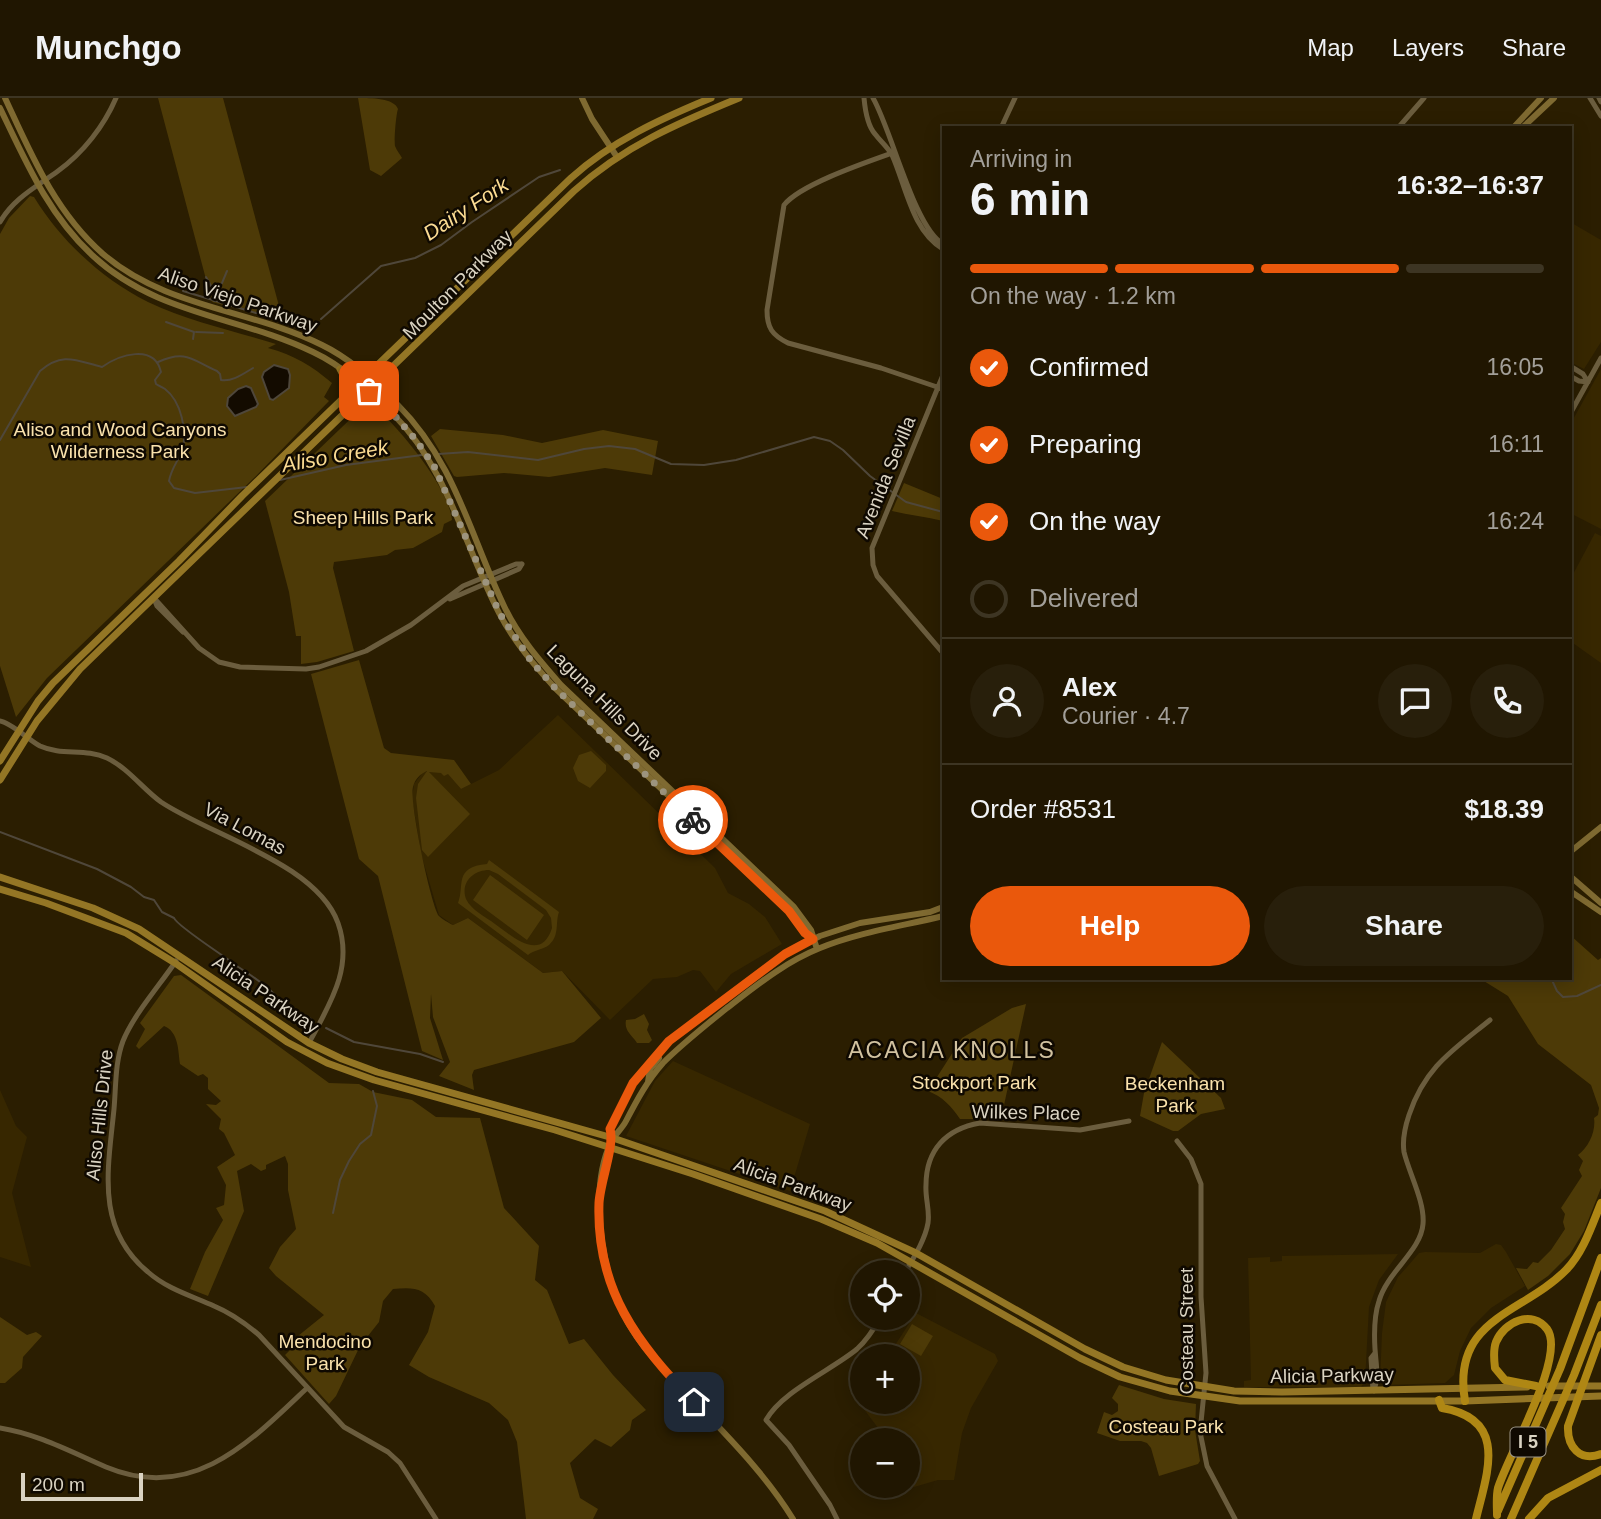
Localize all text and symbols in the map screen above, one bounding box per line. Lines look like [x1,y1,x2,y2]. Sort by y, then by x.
text: Munchgo [35,29,182,66]
text: Map [1307,34,1354,61]
text: Layers [1392,34,1464,61]
text: Share [1502,34,1566,61]
text: Arriving in [970,146,1072,172]
text: 16:32–16:37 [1397,170,1544,200]
water label: Dairy Fork [419,172,514,245]
text: 6 min [970,173,1090,225]
street label: Moulton Parkway [398,225,517,343]
street label: Aliso Viejo Parkway [156,262,320,337]
text: On the way · 1.2 km [970,283,1176,309]
icon: check [970,349,1008,387]
text: Confirmed [1029,352,1149,382]
text: 16:05 [1486,354,1544,380]
pin [339,361,399,421]
icon: bag [350,372,388,410]
street label: Avenida Sevilla [851,413,920,541]
park label: Aliso and Wood Canyons Wilderness Park [14,419,227,462]
icon: check [970,426,1008,464]
text: Preparing [1029,429,1142,459]
text: 16:11 [1488,431,1544,457]
water label: Aliso Creek [278,435,391,477]
icon: check [970,503,1008,541]
text: On the way [1029,506,1161,536]
park label: Sheep Hills Park [293,507,434,528]
text: 16:24 [1486,508,1544,534]
text: Delivered [1029,583,1139,613]
street label: Laguna Hills Drive [543,640,667,764]
button: person [970,664,1044,738]
button: chat [1378,664,1452,738]
button: phone [1470,664,1544,738]
text: Alex [1062,672,1117,702]
text: Courier · 4.7 [1062,703,1190,729]
courier [658,785,728,855]
text: Order #8531 [970,794,1116,824]
text: $18.39 [1464,794,1544,824]
street label: Via Lomas [200,798,289,859]
icon: bike [674,801,712,839]
button: Help [970,886,1250,966]
button: Share [1264,886,1544,966]
street label: Alicia Parkway [209,951,323,1038]
district label: ACACIA KNOLLS [848,1037,1056,1063]
street label: Aliso Hills Drive [82,1048,117,1182]
park label: Stockport Park [912,1072,1037,1093]
park label: Beckenham Park [1125,1073,1225,1116]
street label: Wilkes Place [971,1101,1081,1124]
street label: Alicia Parkway [731,1153,855,1216]
map controls [850,1260,920,1498]
button: locate [850,1260,920,1330]
street label: Costeau Street [1176,1267,1197,1394]
park label: Mendocino Park [279,1331,371,1374]
button: + [850,1344,920,1414]
street label: Alicia Parkway [1270,1364,1394,1387]
pin [664,1372,724,1432]
icon: home [675,1383,713,1421]
park label: Costeau Park [1108,1416,1224,1437]
button: − [850,1428,920,1498]
road number: I 5 [1510,1428,1546,1456]
scale bar [21,1470,144,1502]
text: 200 m [32,1474,85,1495]

